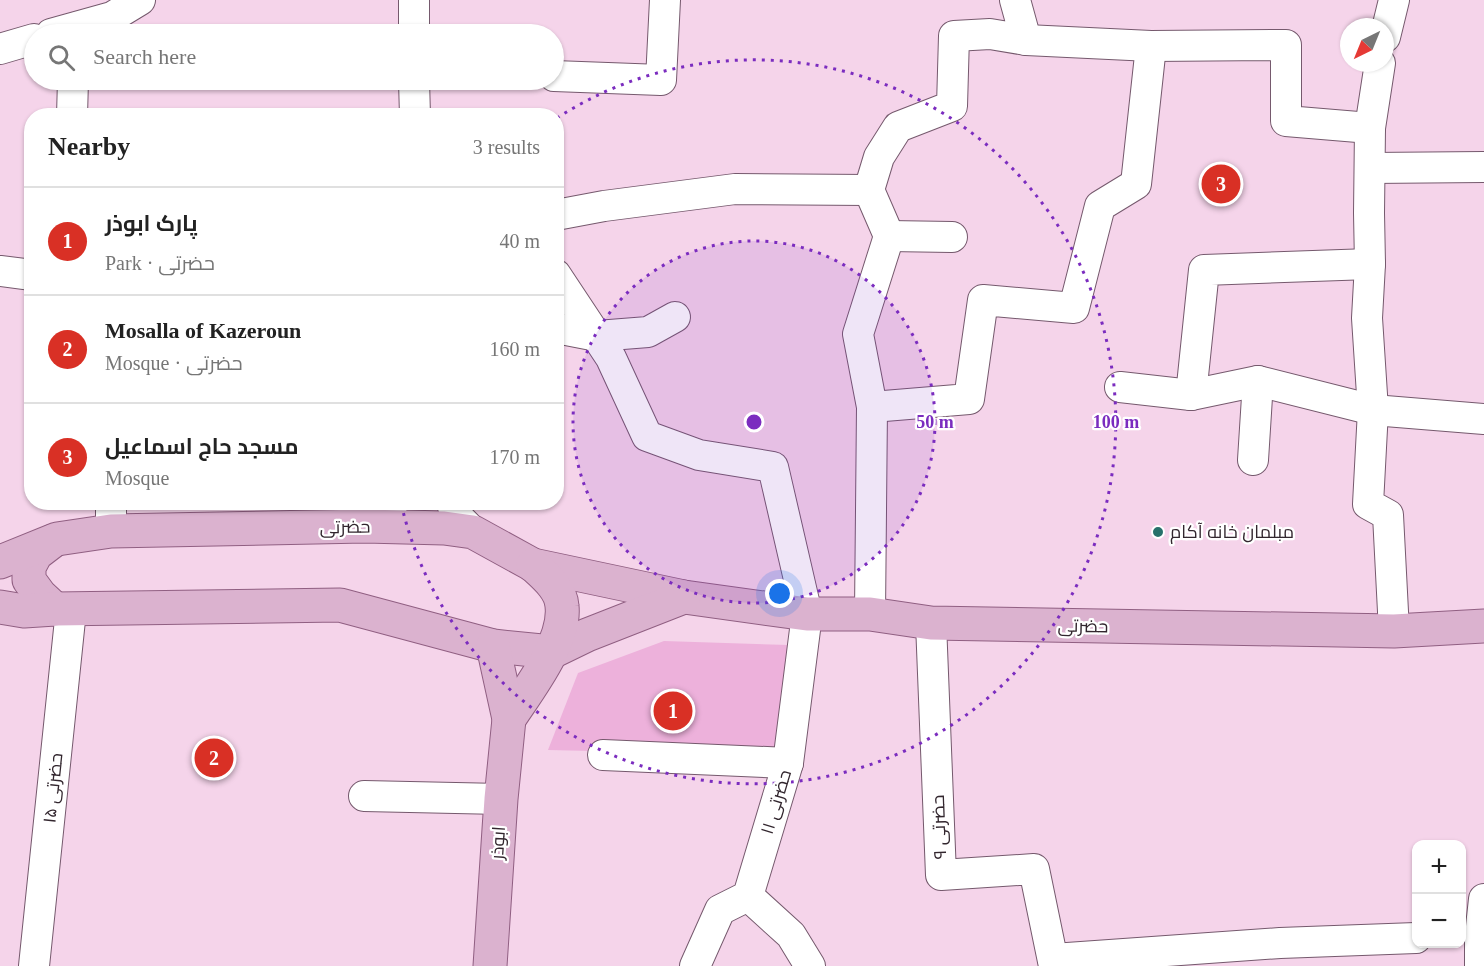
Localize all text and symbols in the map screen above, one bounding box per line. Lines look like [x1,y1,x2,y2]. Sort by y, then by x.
north arrow [1340,18,1394,72]
search box [24,24,564,90]
icon: search [45,41,78,74]
text: Search here [93,44,196,69]
text: Nearby [48,132,130,161]
text: 3 results [473,136,540,158]
pin: 3 [1202,162,1240,207]
text: پارک ابوذر [105,211,198,236]
text: 1 [63,230,73,252]
text: 40 m [499,230,540,252]
text: Park · حضرتی [105,252,215,274]
text: Mosalla of Kazeroun [105,318,301,343]
text: 2 [63,338,73,360]
text: 160 m [489,338,540,360]
text: Mosque · حضرتی [105,352,243,374]
centre of rings [744,412,764,432]
text: 50 m [916,412,954,432]
text: 100 m [1093,412,1139,432]
text: مسجد حاج اسماعیل [105,434,298,459]
text: 3 [63,446,73,468]
text: 170 m [489,446,540,468]
text: Mosque [105,467,169,489]
street label: حضرتی [319,517,371,538]
place label: مبلمان خانه آکام [1170,522,1294,544]
marker: مبلمان خانه آکام [1151,525,1165,539]
your location [765,579,794,608]
street label: حضرتی [1057,616,1109,637]
pin: 1 [654,688,692,734]
pin: 2 [194,736,234,780]
street label: حضرتی ۱۵ [39,752,68,824]
street label: حضرتی ۱۱ [757,767,796,837]
street label: حضرتی ۹ [928,794,951,860]
street label: ابوذر [487,826,510,861]
map controls [1412,840,1466,948]
button: + [1412,840,1466,894]
button: − [1412,894,1466,948]

